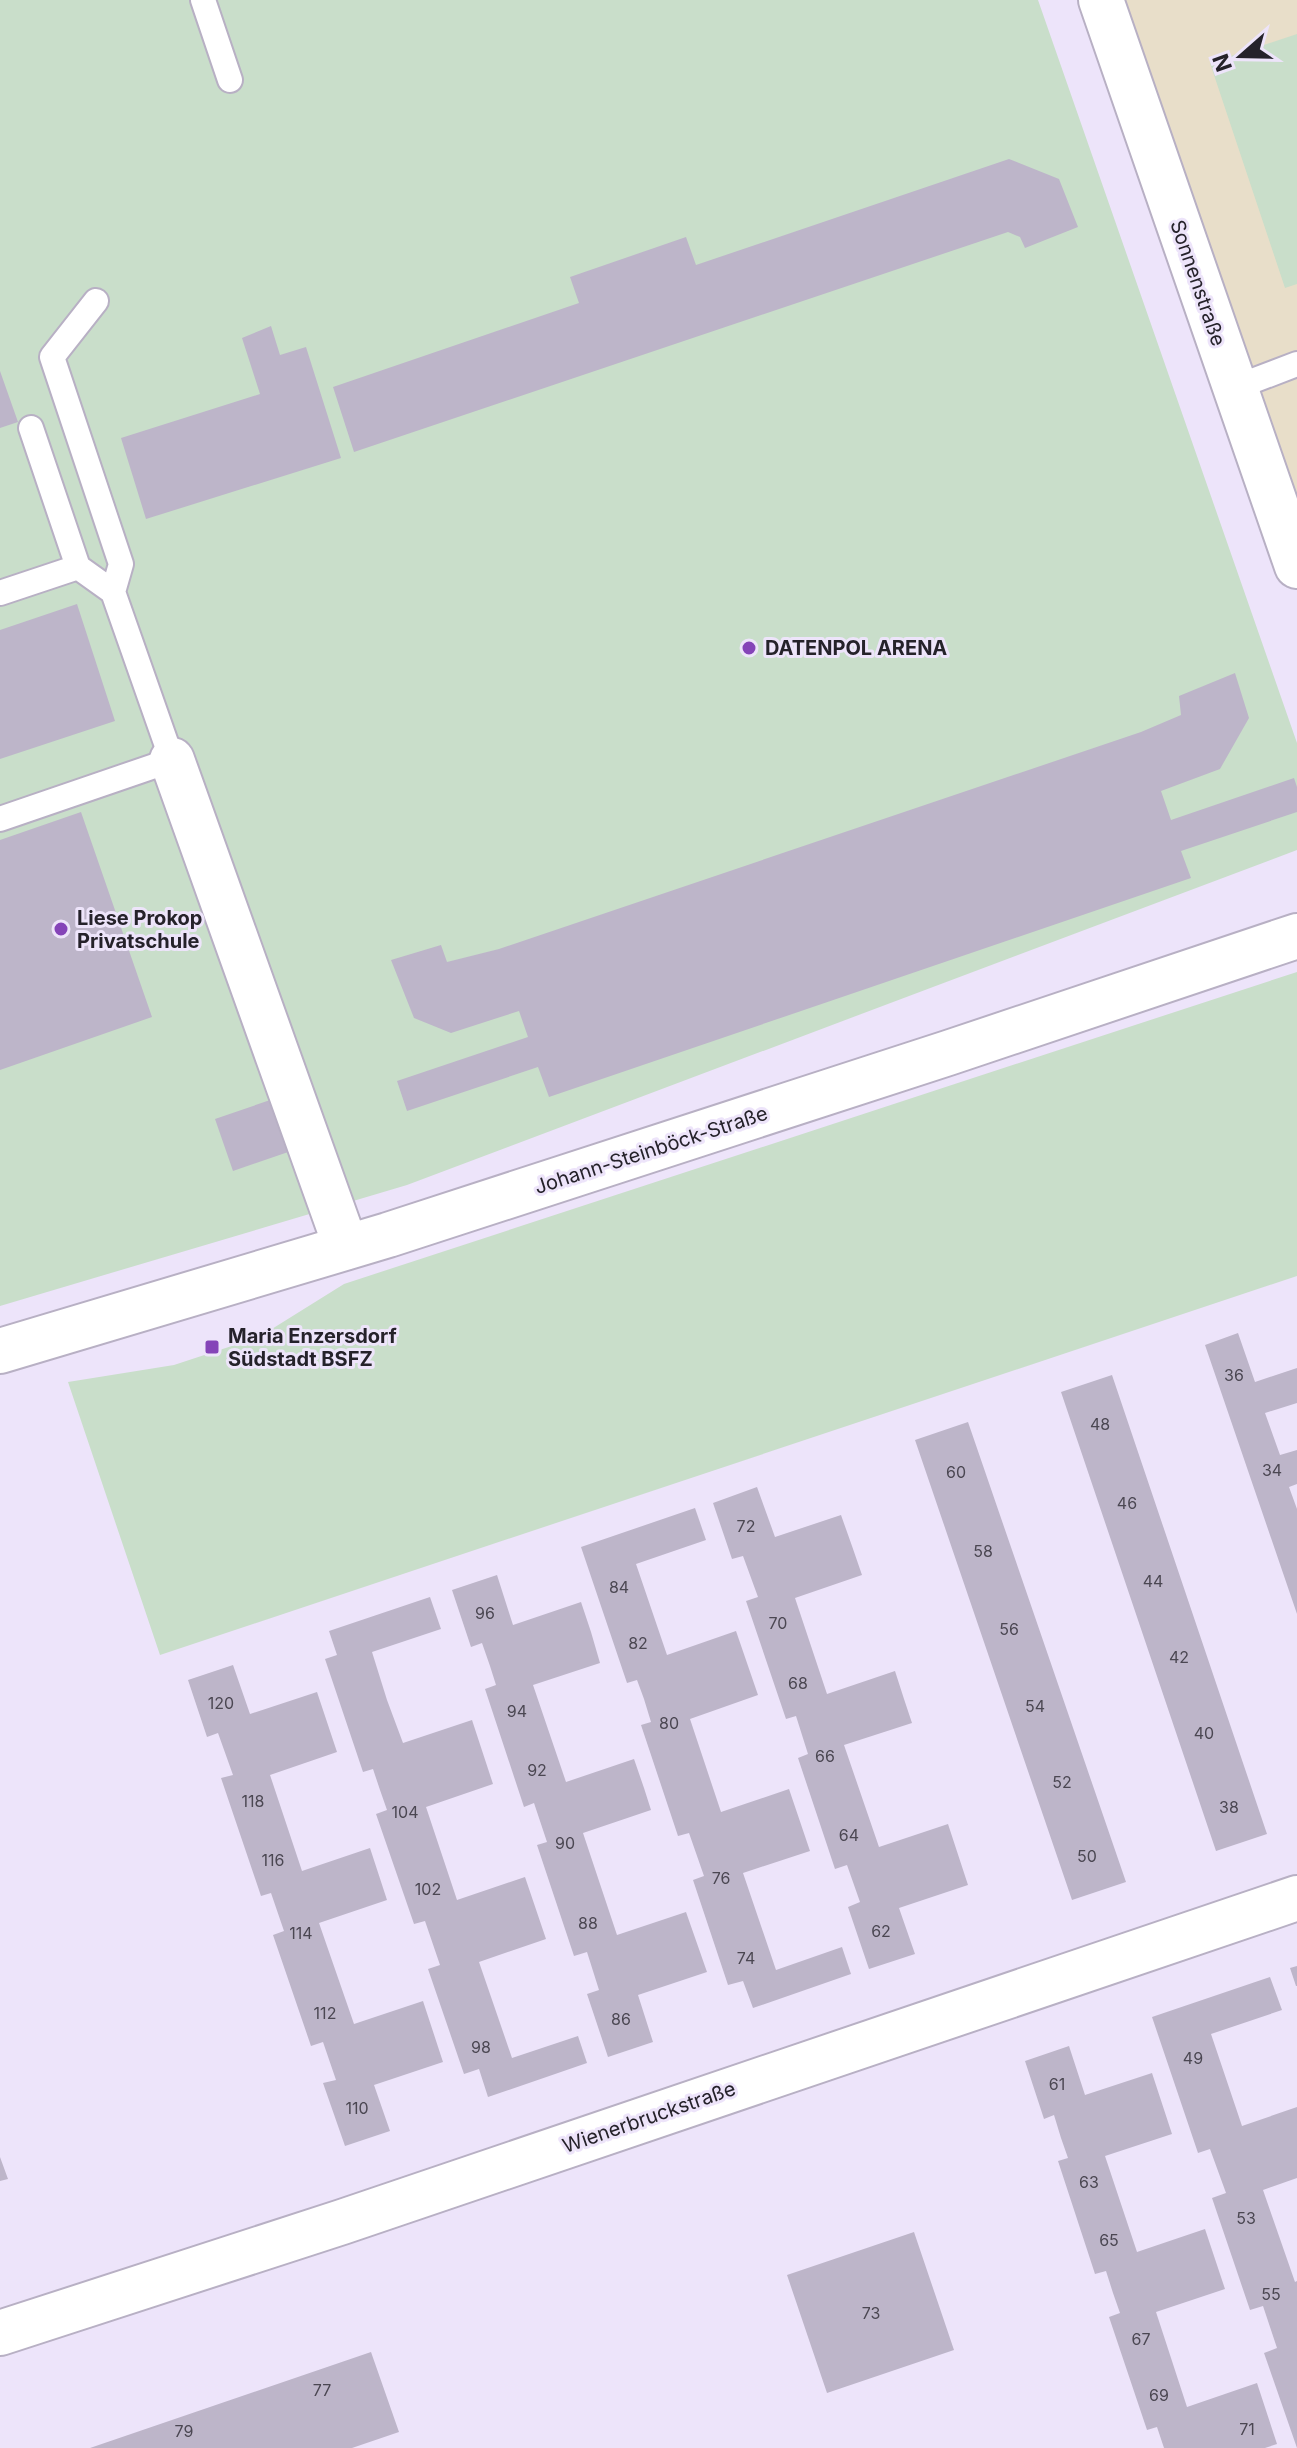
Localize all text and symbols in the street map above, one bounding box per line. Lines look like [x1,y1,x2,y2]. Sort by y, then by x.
north arrow [1201,16,1281,96]
text: N [1207,51,1237,75]
street label: Sonnenstraße [1165,217,1231,349]
place label: DATENPOL ARENA [765,636,947,660]
marker: DATENPOL ARENA [740,639,758,657]
place label: Liese Prokop Privatschule [77,906,202,953]
marker: Liese Prokop Privatschule [52,920,70,938]
street label: Johann-Steinböck-Straße [531,1101,771,1199]
place label: Maria Enzersdorf Südstadt BSFZ [228,1324,397,1371]
marker: Maria Enzersdorf Südstadt BSFZ [203,1338,221,1356]
house number: 36 [1224,1365,1244,1385]
house number: 48 [1090,1414,1110,1434]
house number: 34 [1262,1460,1282,1480]
house number: 60 [946,1462,966,1482]
house number: 46 [1117,1493,1137,1513]
house number: 72 [737,1516,755,1536]
house number: 58 [973,1541,993,1561]
house number: 44 [1143,1571,1163,1591]
house number: 84 [609,1577,629,1597]
house number: 96 [475,1603,495,1623]
house number: 70 [769,1613,787,1633]
house number: 56 [999,1619,1019,1639]
house number: 82 [628,1633,648,1653]
house number: 42 [1169,1647,1189,1667]
house number: 68 [788,1673,808,1693]
house number: 120 [208,1693,234,1713]
house number: 54 [1025,1696,1045,1716]
house number: 94 [507,1701,527,1721]
house number: 80 [659,1713,679,1733]
house number: 40 [1194,1723,1214,1743]
house number: 66 [815,1746,835,1766]
house number: 92 [527,1760,547,1780]
house number: 52 [1052,1772,1072,1792]
house number: 118 [242,1791,264,1811]
house number: 38 [1219,1797,1239,1817]
house number: 104 [392,1802,418,1822]
house number: 64 [839,1825,859,1845]
house number: 90 [555,1833,575,1853]
house number: 50 [1077,1846,1097,1866]
house number: 116 [262,1850,284,1870]
house number: 76 [712,1868,730,1888]
house number: 102 [415,1879,441,1899]
house number: 88 [578,1913,598,1933]
house number: 62 [871,1921,891,1941]
house number: 114 [289,1923,313,1943]
house number: 74 [737,1948,755,1968]
house number: 112 [314,2003,336,2023]
house number: 86 [611,2009,631,2029]
house number: 98 [471,2037,491,2057]
house number: 49 [1183,2048,1203,2068]
house number: 61 [1049,2074,1065,2094]
street label: Wienerbruckstraße [559,2076,739,2158]
house number: 110 [345,2098,369,2118]
house number: 63 [1079,2172,1099,2192]
house number: 53 [1236,2208,1256,2228]
house number: 65 [1099,2230,1119,2250]
house number: 55 [1261,2284,1281,2304]
house number: 73 [862,2303,880,2323]
house number: 67 [1132,2329,1150,2349]
house number: 77 [313,2380,331,2400]
house number: 69 [1149,2385,1169,2405]
house number: 71 [1239,2419,1255,2439]
house number: 79 [175,2421,193,2441]

